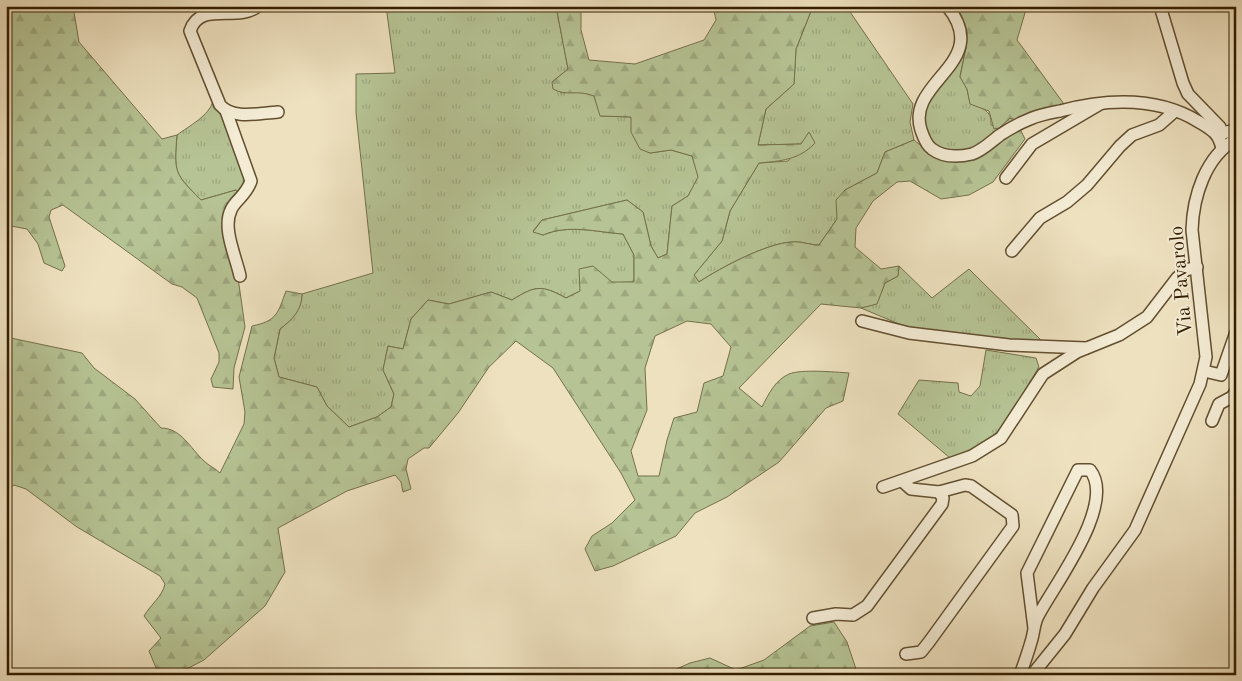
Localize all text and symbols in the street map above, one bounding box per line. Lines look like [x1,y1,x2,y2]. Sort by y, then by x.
street label: Via Pavarolo [1167,225,1197,337]

